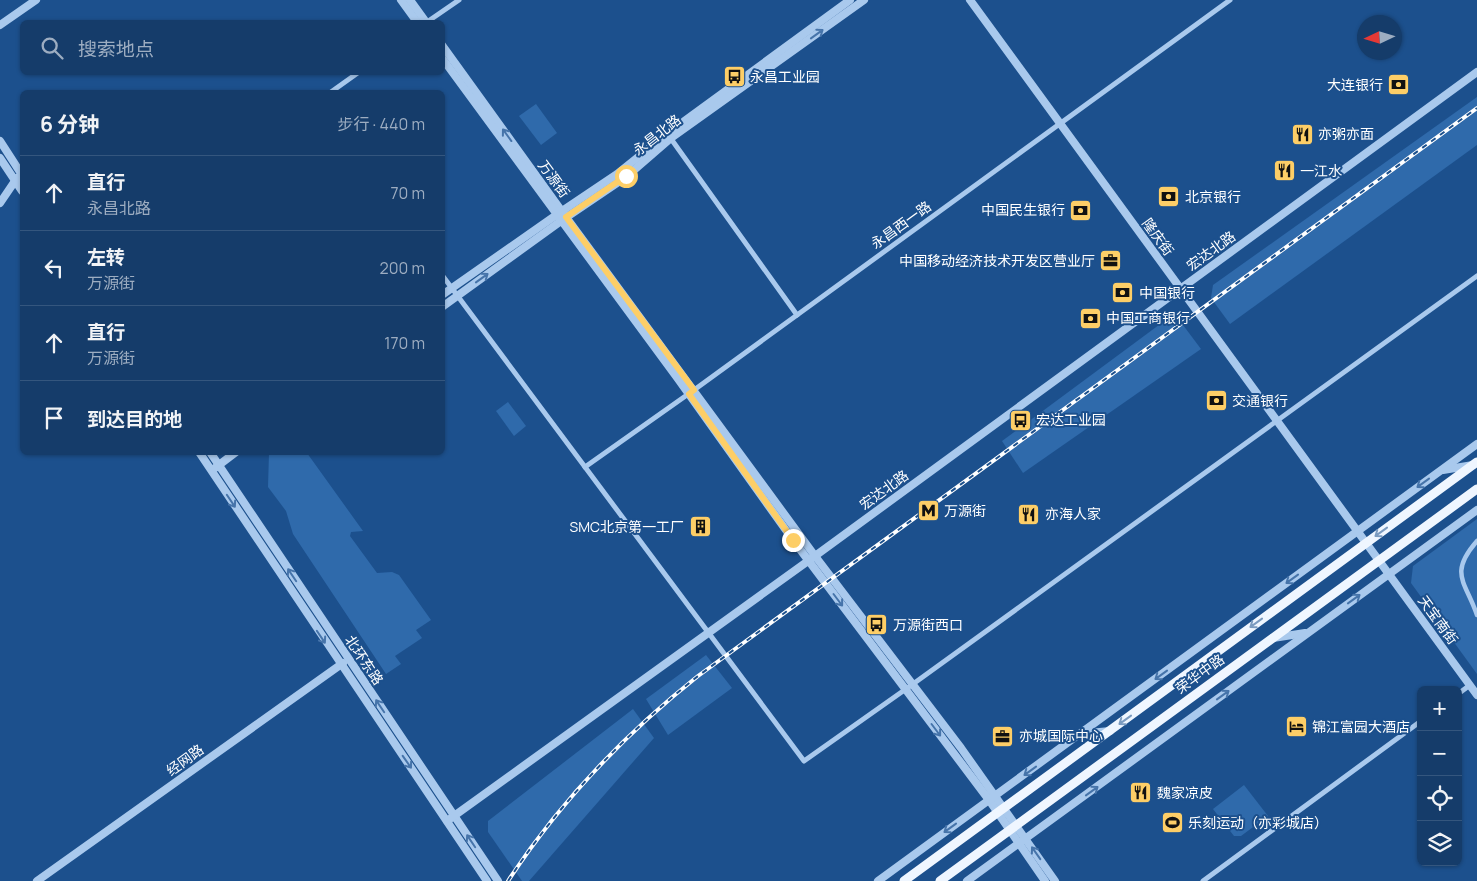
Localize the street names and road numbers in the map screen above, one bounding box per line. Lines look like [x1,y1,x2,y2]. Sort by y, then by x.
street label: 永昌北路 [629,110,685,159]
street label: 万源街 [534,156,574,201]
street label: 永昌西一路 [867,196,935,253]
street label: 隆庆街 [1138,214,1178,259]
street label: 宏达北路 [1182,226,1239,275]
street label: 宏达北路 [855,465,912,514]
street label: 天宝南街 [1414,591,1463,648]
street label: 北环东路 [341,631,388,688]
street label: 荣华中路 [1171,649,1228,698]
street label: 经网路 [162,740,207,780]

